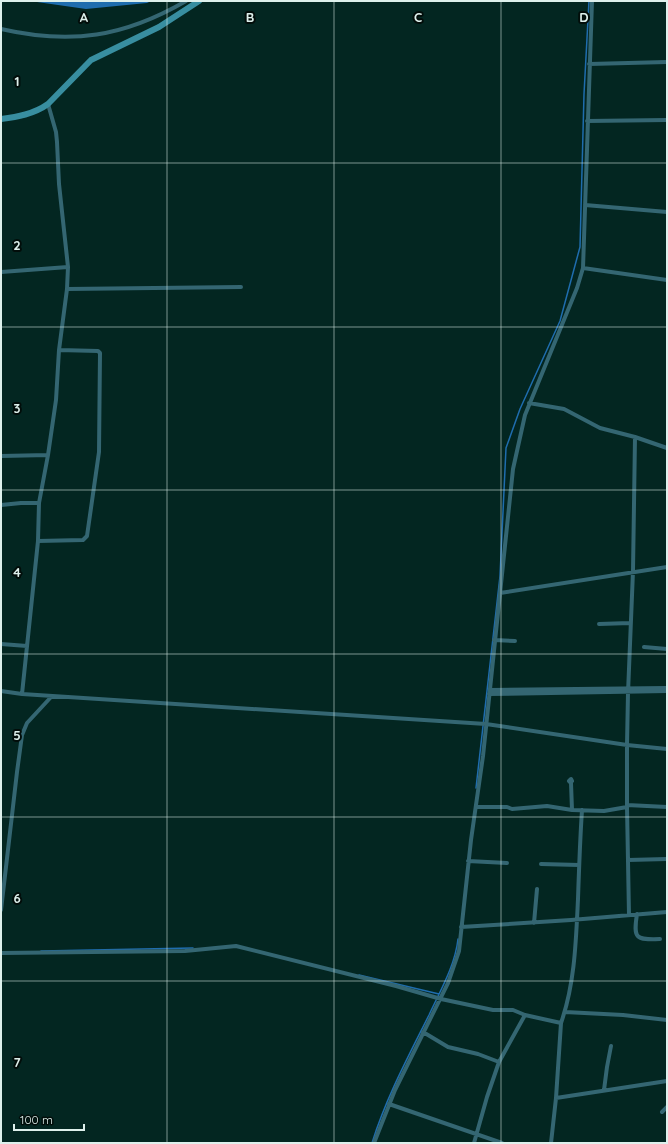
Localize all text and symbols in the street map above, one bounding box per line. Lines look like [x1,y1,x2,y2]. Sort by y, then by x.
text: A [80,9,89,25]
text: B [246,9,254,25]
text: C [414,9,422,25]
text: D [579,9,589,25]
text: 1 [14,73,20,89]
text: 2 [13,237,21,253]
text: 3 [14,400,21,416]
text: 4 [13,564,21,580]
text: 5 [13,727,21,743]
text: 6 [13,890,21,906]
text: 7 [13,1054,21,1070]
scale bar [14,1106,84,1132]
text: 100 m [20,1112,53,1127]

